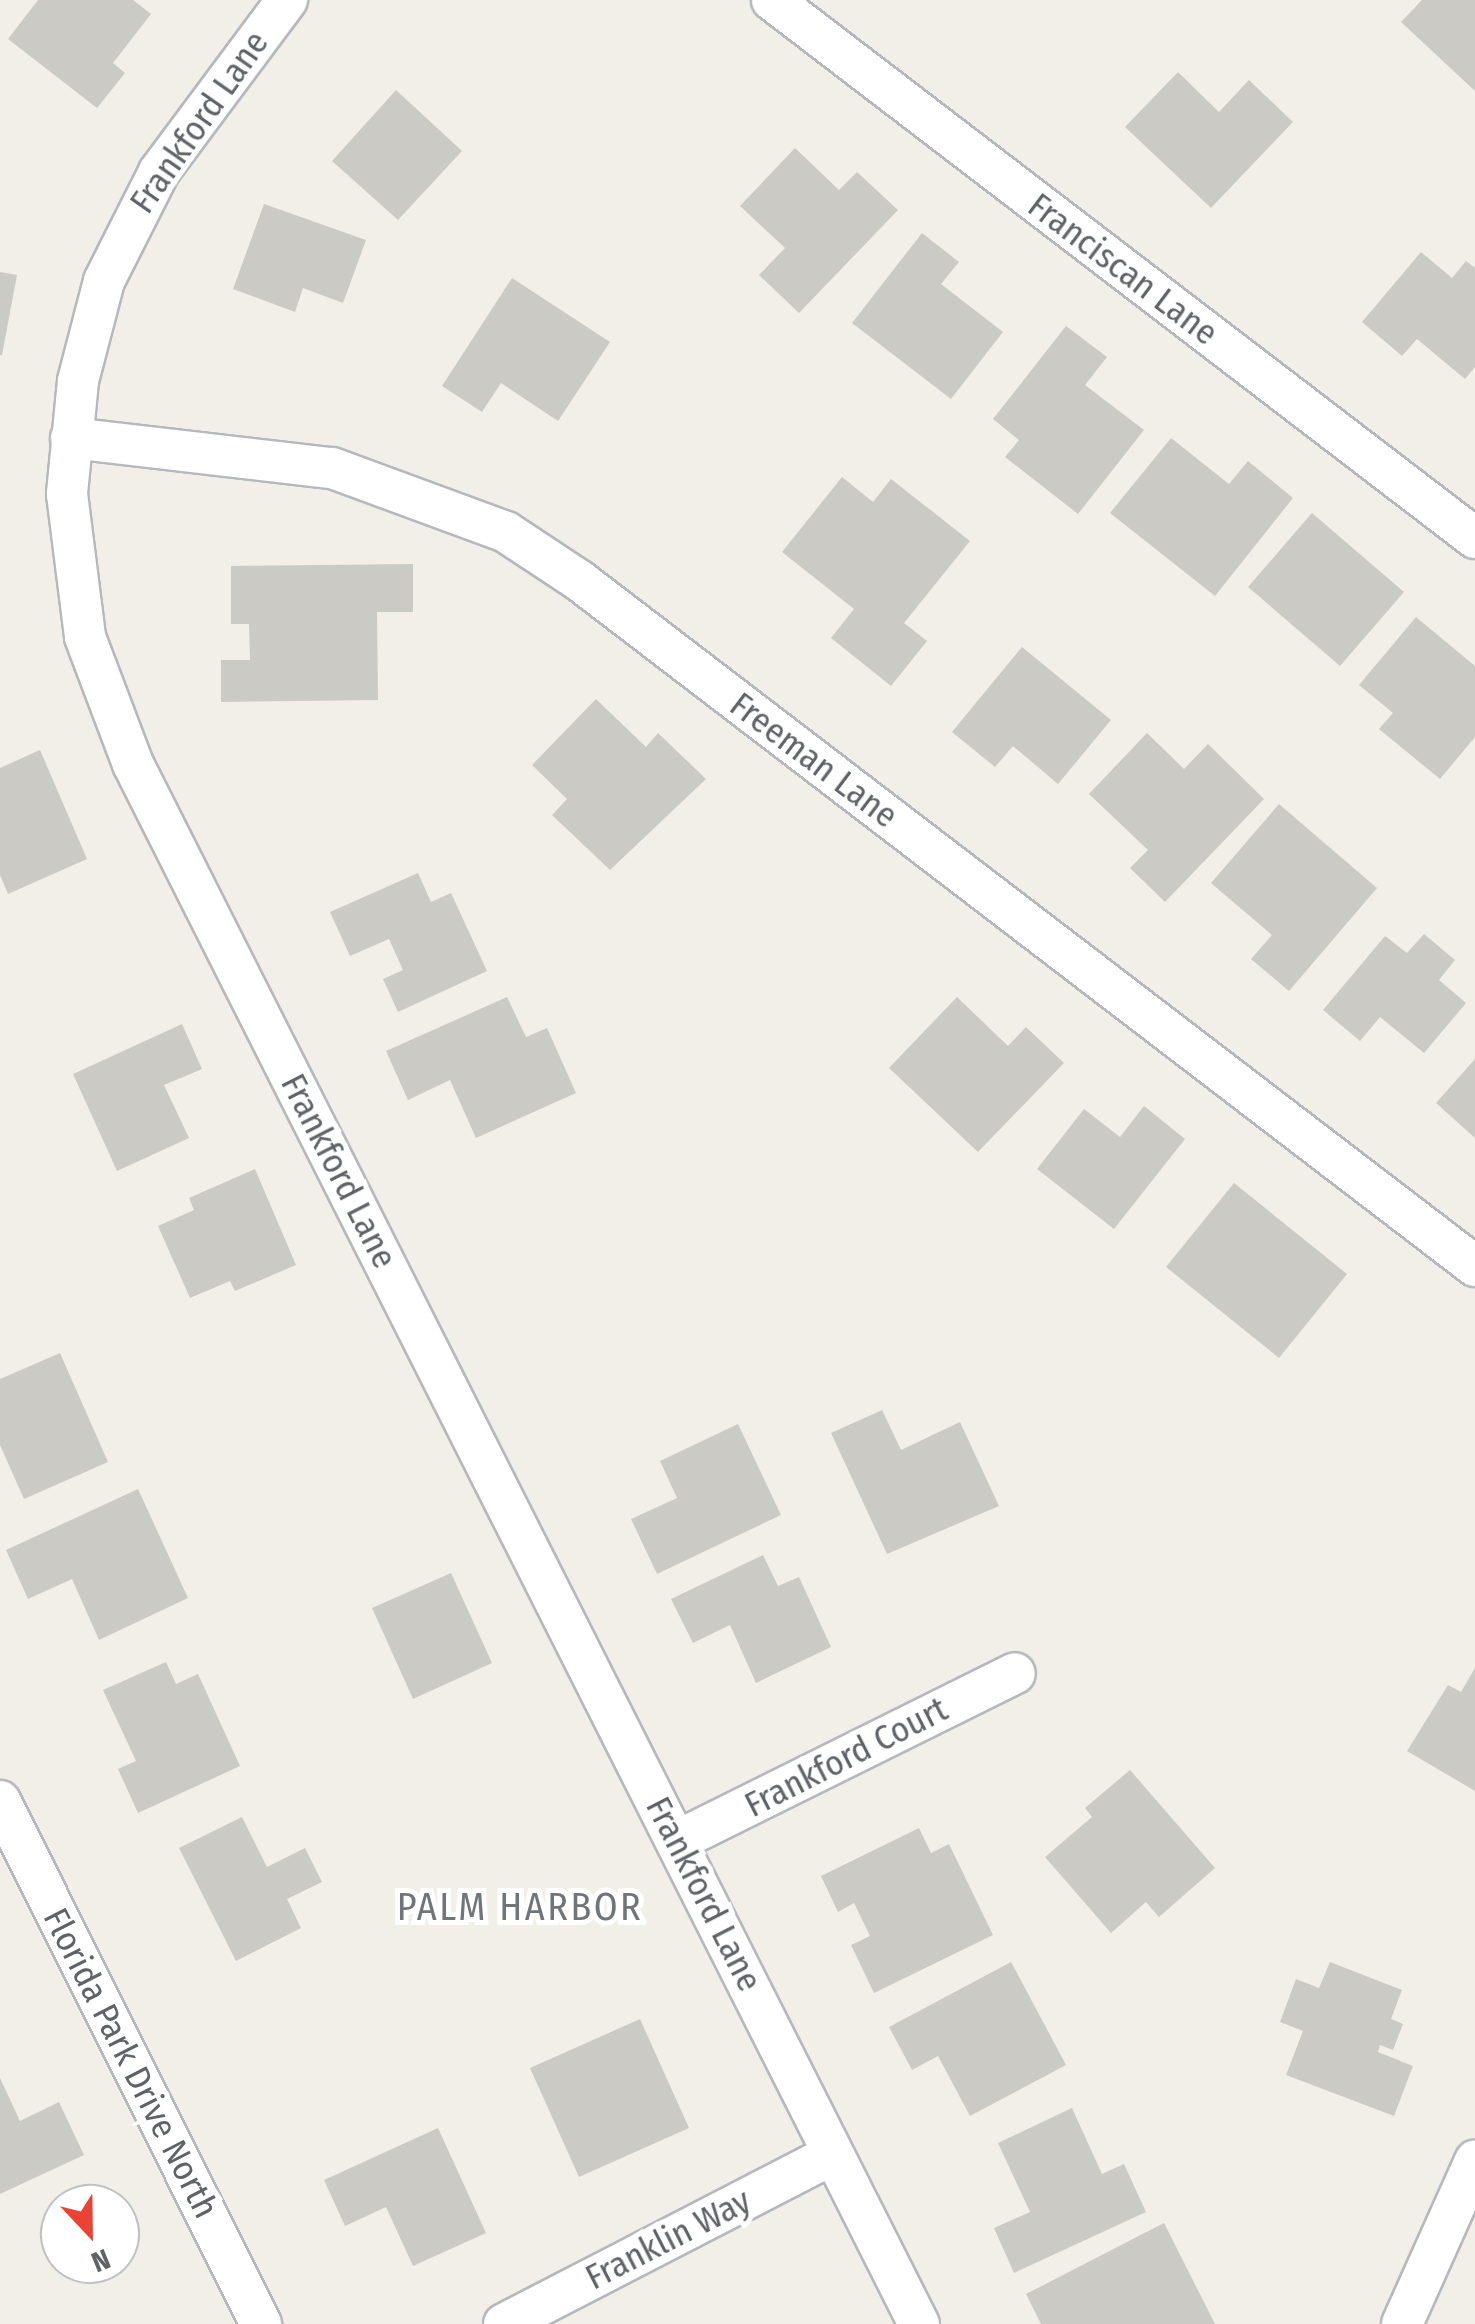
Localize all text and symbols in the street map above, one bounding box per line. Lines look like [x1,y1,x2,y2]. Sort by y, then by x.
street label: Frankford Lane [121,23,277,221]
street label: Franciscan Lane [1020,184,1226,354]
street label: Freeman Lane [722,683,906,837]
street label: Frankford Lane [272,1067,406,1275]
street label: Frankford Court [738,1688,954,1826]
street label: Frankford Lane [637,1790,771,1998]
district label: PALM HARBOR [397,1885,643,1931]
street label: Florida Park Drive North [35,1901,227,2225]
street label: Franklin Way [579,2180,757,2298]
north arrow [40,2184,140,2284]
text: N [87,2242,115,2279]

